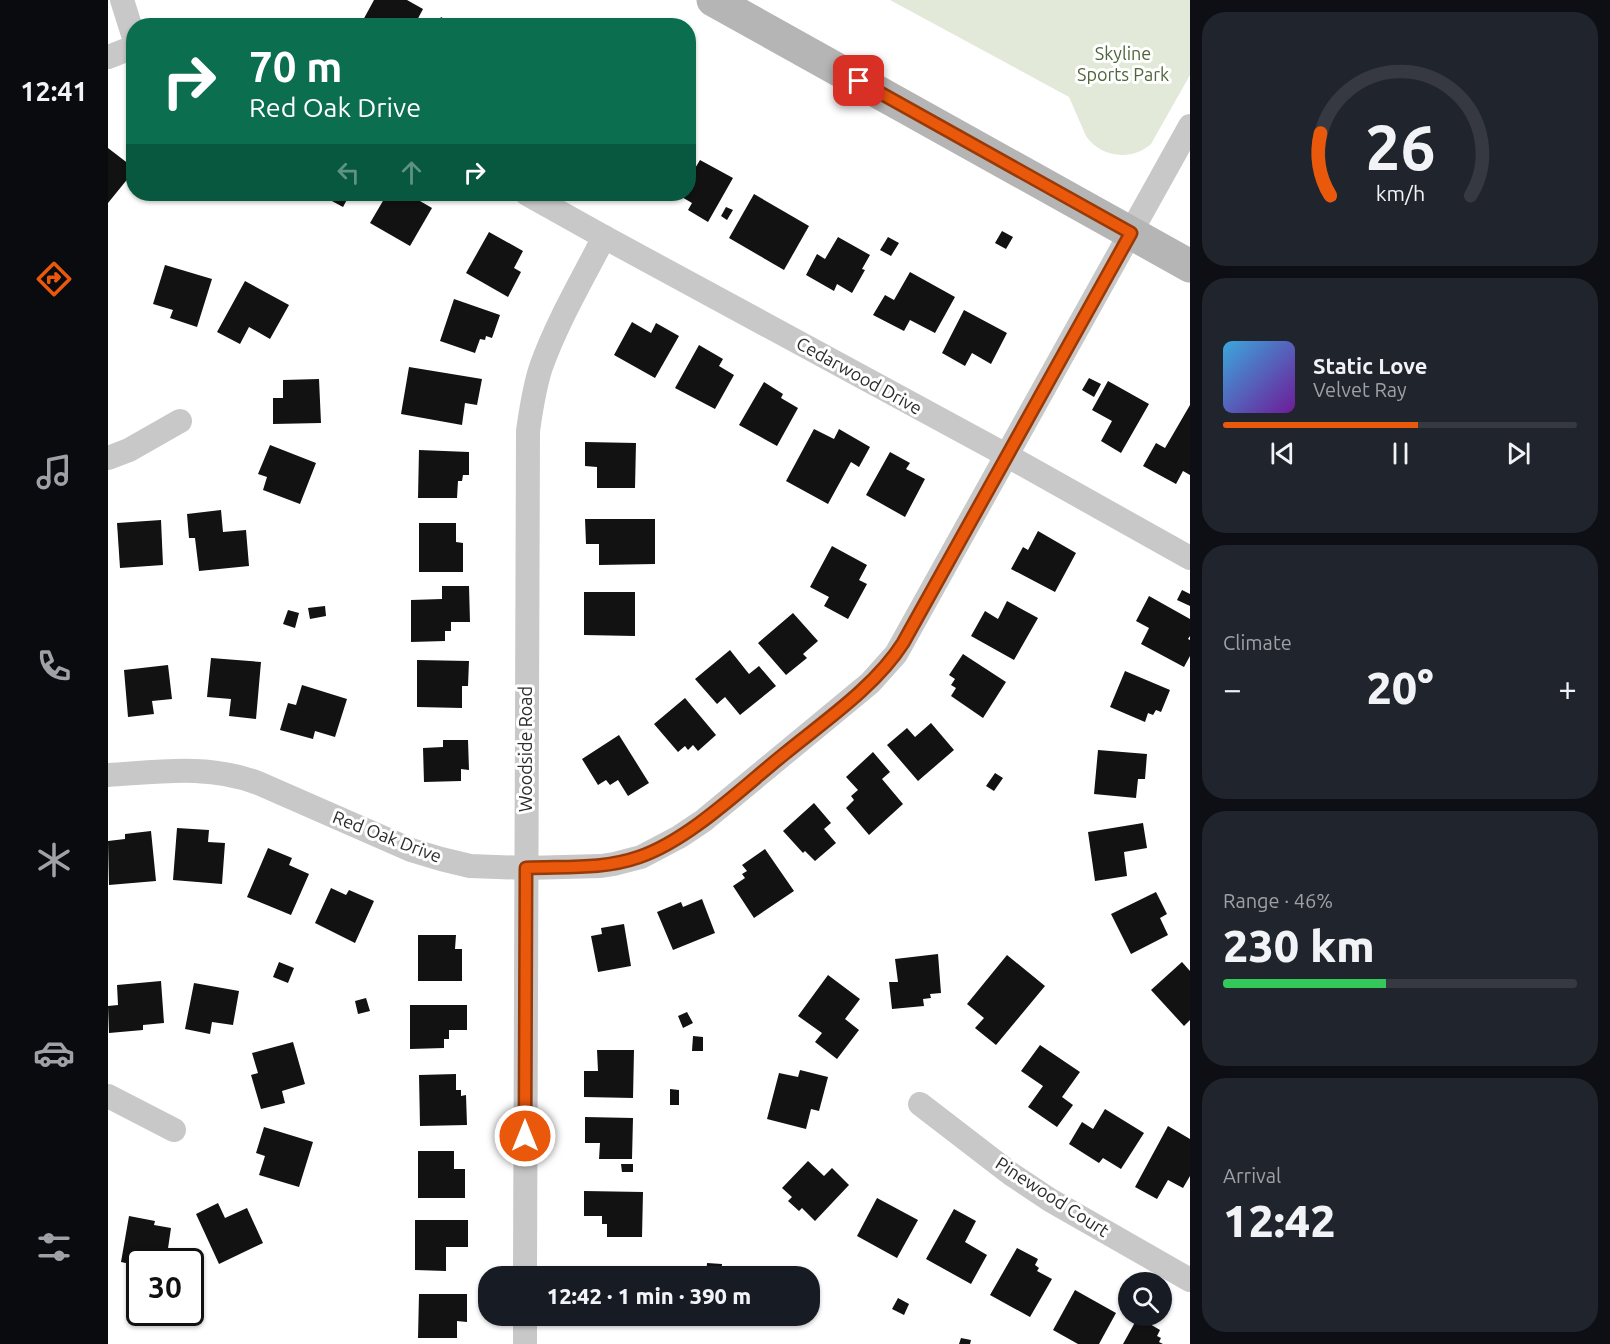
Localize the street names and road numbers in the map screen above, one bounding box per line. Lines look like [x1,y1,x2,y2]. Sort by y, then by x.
street label: Cedarwood Drive [793,332,926,418]
street label: Woodside Road [515,686,535,812]
street label: Red Oak Drive [330,806,445,866]
street label: Pinewood Court [992,1152,1113,1240]

